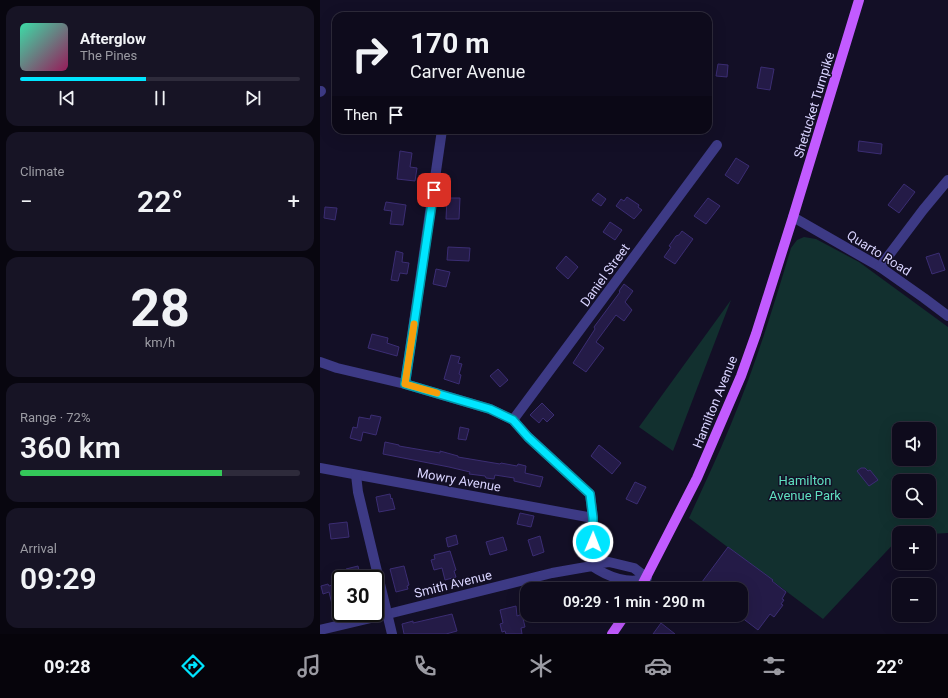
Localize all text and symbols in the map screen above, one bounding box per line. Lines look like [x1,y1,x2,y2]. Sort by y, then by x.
text: 170 m [410,27,489,60]
icon: right [344,28,396,80]
text: Afterglow [80,30,146,48]
text: The Pines [80,48,137,63]
street label: Shetucket Turnpike [791,50,837,160]
text: Carver Avenue [410,61,525,82]
icon: previous [56,87,78,109]
icon: pause [149,87,171,109]
icon: next [242,87,264,109]
icon: arrive [385,104,407,126]
text: Then [344,106,377,124]
text: Climate [20,164,64,179]
pin [417,173,451,207]
icon: arrive [423,179,445,201]
text: 22° [137,184,183,219]
text: − [20,189,33,214]
text: + [288,189,300,214]
street label: Quarto Road [844,227,914,279]
street label: Daniel Street [577,241,633,309]
text: 28 [130,278,190,339]
text: km/h [145,335,175,350]
street label: Hamilton Avenue [690,353,740,450]
text: Range · 72% [20,410,90,425]
map controls [892,422,936,622]
button: sound [892,422,936,466]
text: 360 km [20,430,121,465]
street label: Mowry Avenue [416,465,502,495]
park label: Hamilton Avenue Park [769,473,841,503]
button: search [892,474,936,518]
position arrow [572,521,614,563]
button: + [892,526,936,570]
text: Arrival [20,541,57,556]
text: 09:29 [20,561,97,596]
street label: Smith Avenue [413,567,493,601]
speed limit sign: 30 [332,570,384,622]
button: − [892,578,936,622]
text: 09:29 · 1 min · 290 m [563,593,705,611]
icon: directions [179,652,207,680]
icon: music [295,652,323,680]
icon: phone [411,652,439,680]
icon: climate [527,652,555,680]
icon: car [644,652,672,680]
icon: filters [760,652,788,680]
text: 09:28 [44,656,91,677]
text: 22° [876,656,904,677]

